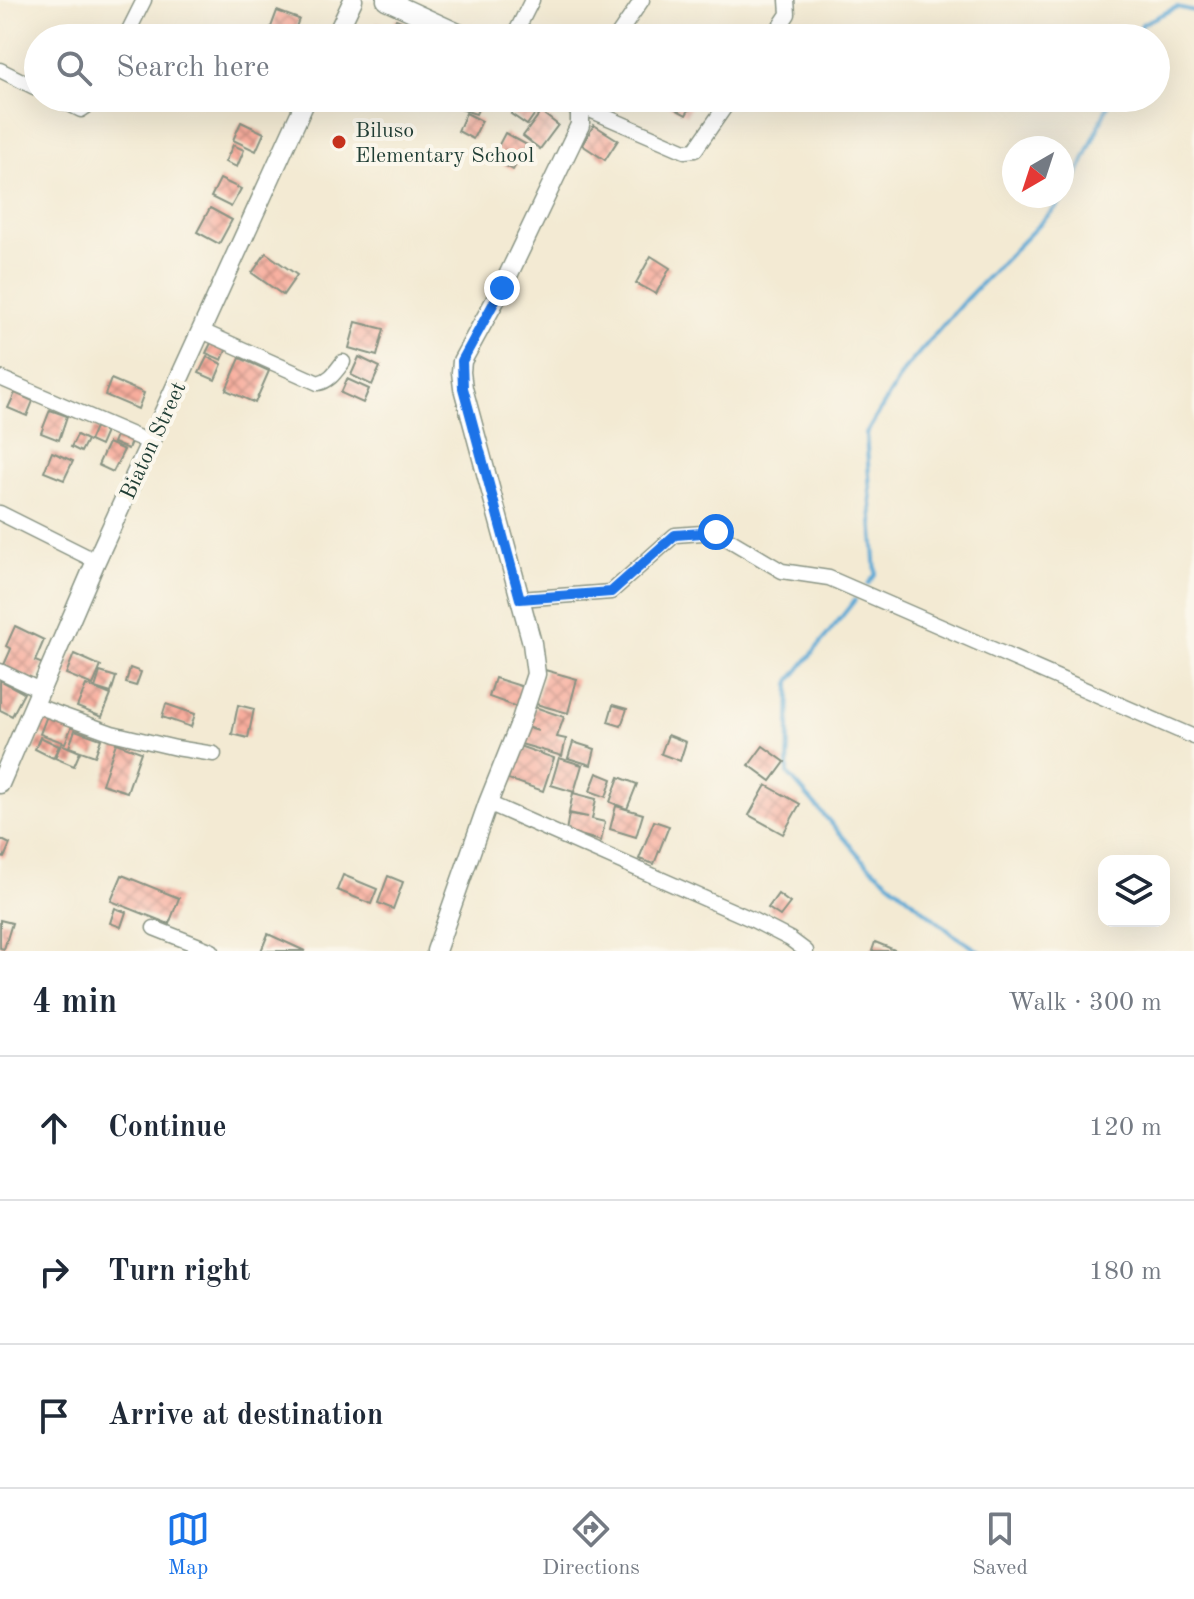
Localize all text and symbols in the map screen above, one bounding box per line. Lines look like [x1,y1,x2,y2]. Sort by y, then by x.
search box [24,24,1170,112]
icon: search [52,46,96,90]
text: Search here [116,53,270,83]
place label: Biluso Elementary School [355,120,534,167]
marker: Biluso Elementary School [330,133,348,151]
north arrow [1002,136,1074,208]
route end [484,270,520,306]
street label: Biaton Street [117,379,191,503]
route start [698,514,734,550]
map controls [1098,855,1170,927]
button: layers [1098,855,1170,927]
text: 4 min [32,986,117,1020]
text: Walk · 300 m [1008,990,1162,1016]
icon: ahead [32,1106,76,1150]
text: Continue [108,1113,227,1143]
text: 120 m [1089,1115,1162,1141]
icon: right [32,1250,76,1294]
text: Turn right [108,1257,250,1287]
text: 180 m [1089,1259,1162,1285]
icon: arrive [32,1394,76,1438]
text: Arrive at destination [108,1401,383,1431]
tab: Map [166,1507,210,1582]
tab: Directions [542,1507,640,1582]
tab: Saved [972,1507,1028,1582]

